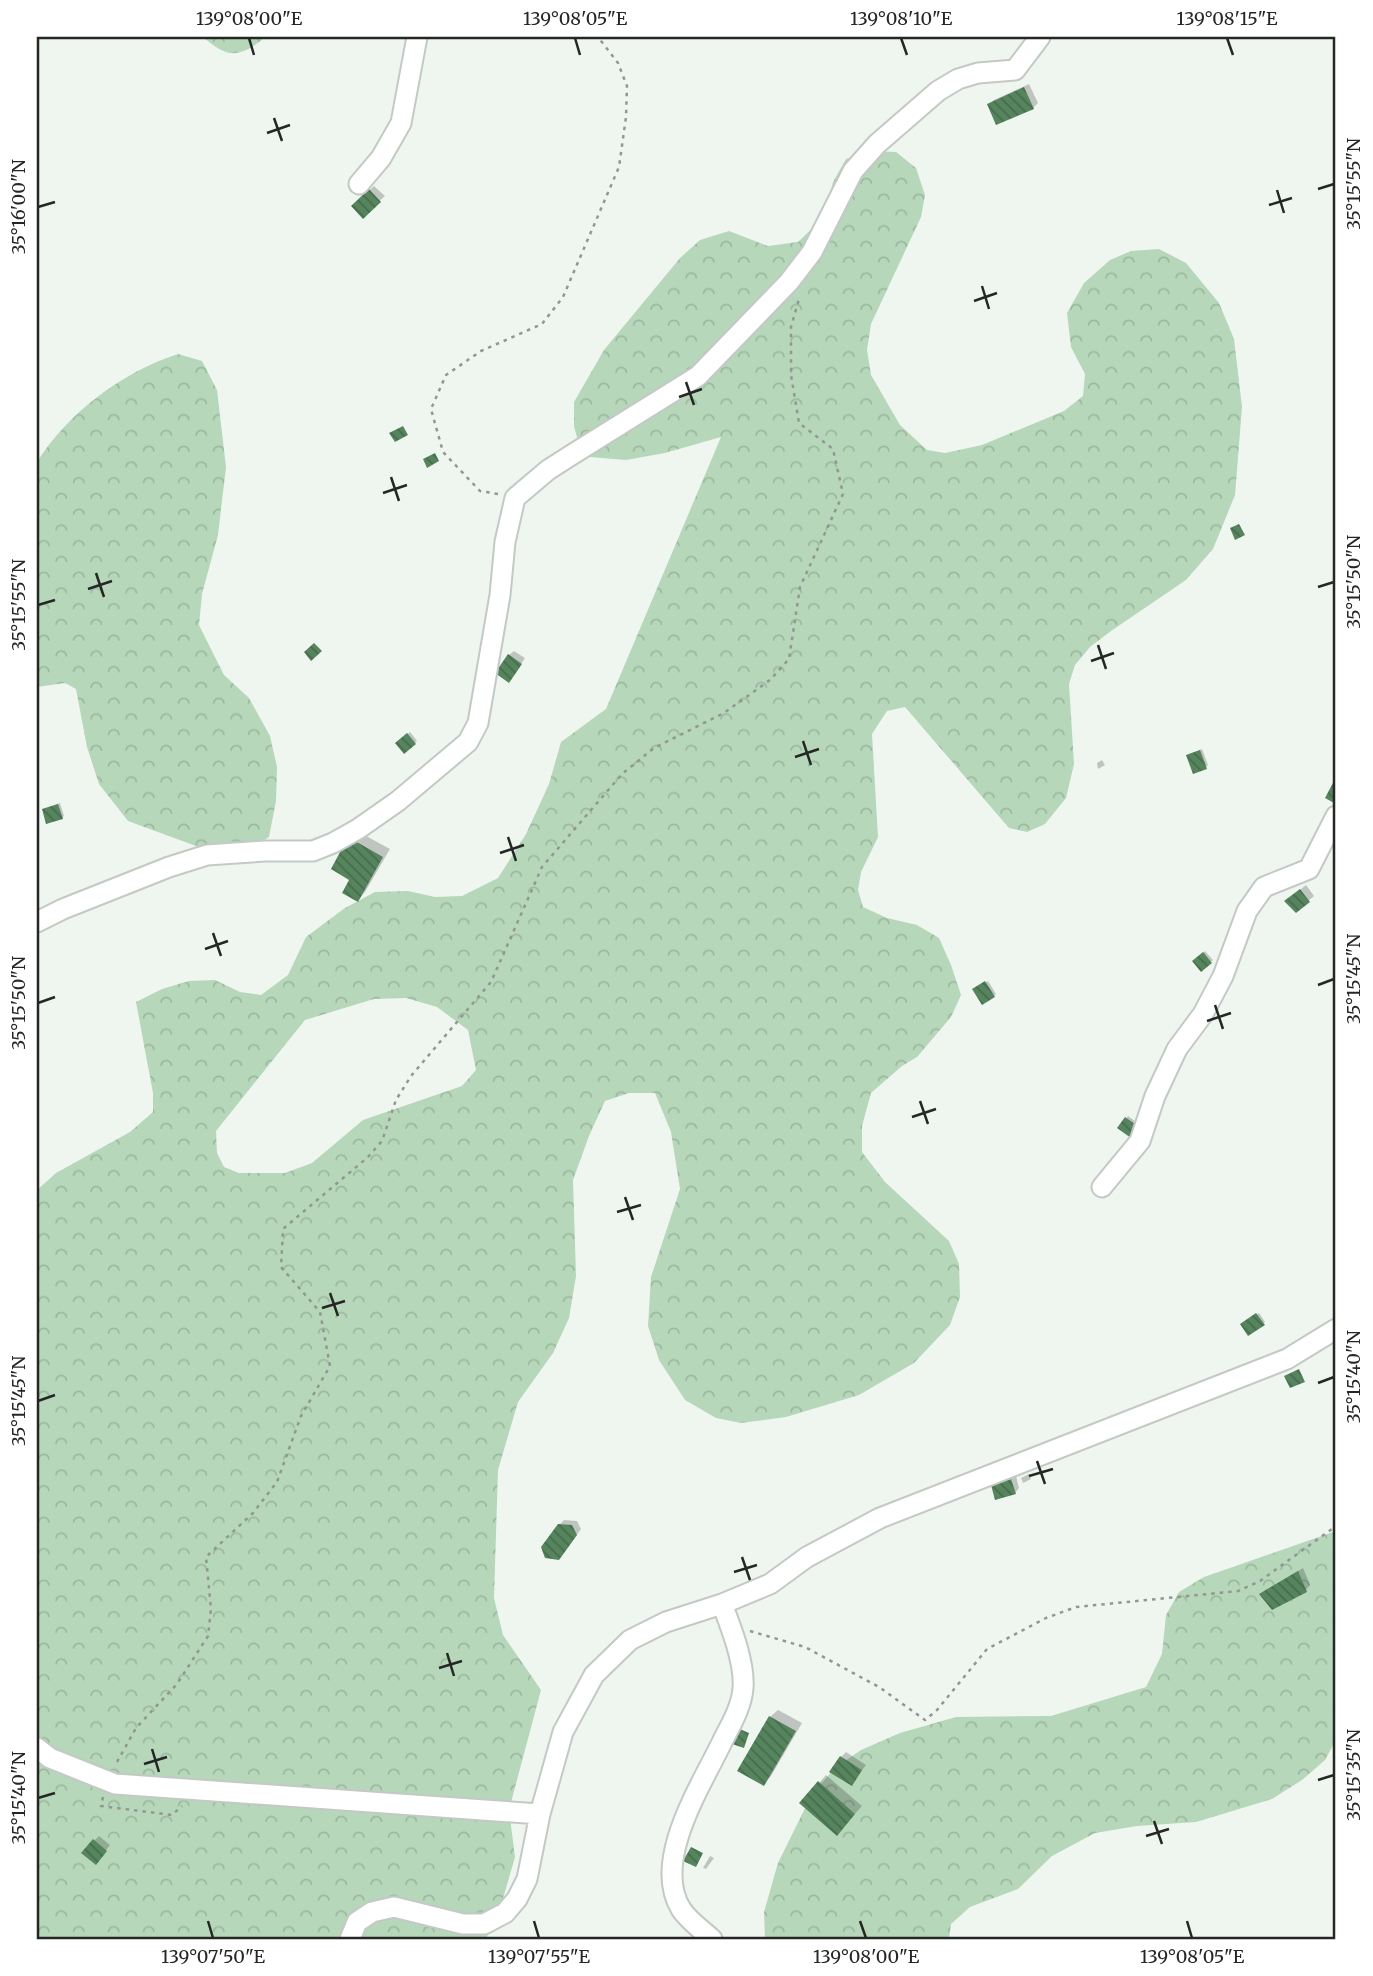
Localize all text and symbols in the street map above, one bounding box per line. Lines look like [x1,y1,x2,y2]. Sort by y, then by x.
text: 139°08'00"E [196,7,303,30]
text: 139°08'05"E [523,7,628,30]
text: 139°08'10"E [850,7,953,30]
text: 139°08'15"E [1177,7,1278,30]
text: 35°15'55"N [1342,138,1365,230]
text: 35°16'00"N [7,159,30,255]
text: 35°15'50"N [1342,535,1365,629]
text: 35°15'55"N [7,559,30,651]
text: 35°15'45"N [1342,934,1365,1024]
text: 35°15'50"N [7,956,30,1050]
text: 35°15'40"N [1342,1330,1365,1424]
text: 35°15'45"N [7,1356,30,1446]
text: 35°15'35"N [1342,1729,1365,1821]
text: 35°15'40"N [7,1751,30,1845]
text: 139°07'50"E [161,1945,266,1968]
text: 139°07'55"E [488,1945,590,1968]
text: 139°08'00"E [813,1945,920,1968]
text: 139°08'05"E [1140,1945,1245,1968]

